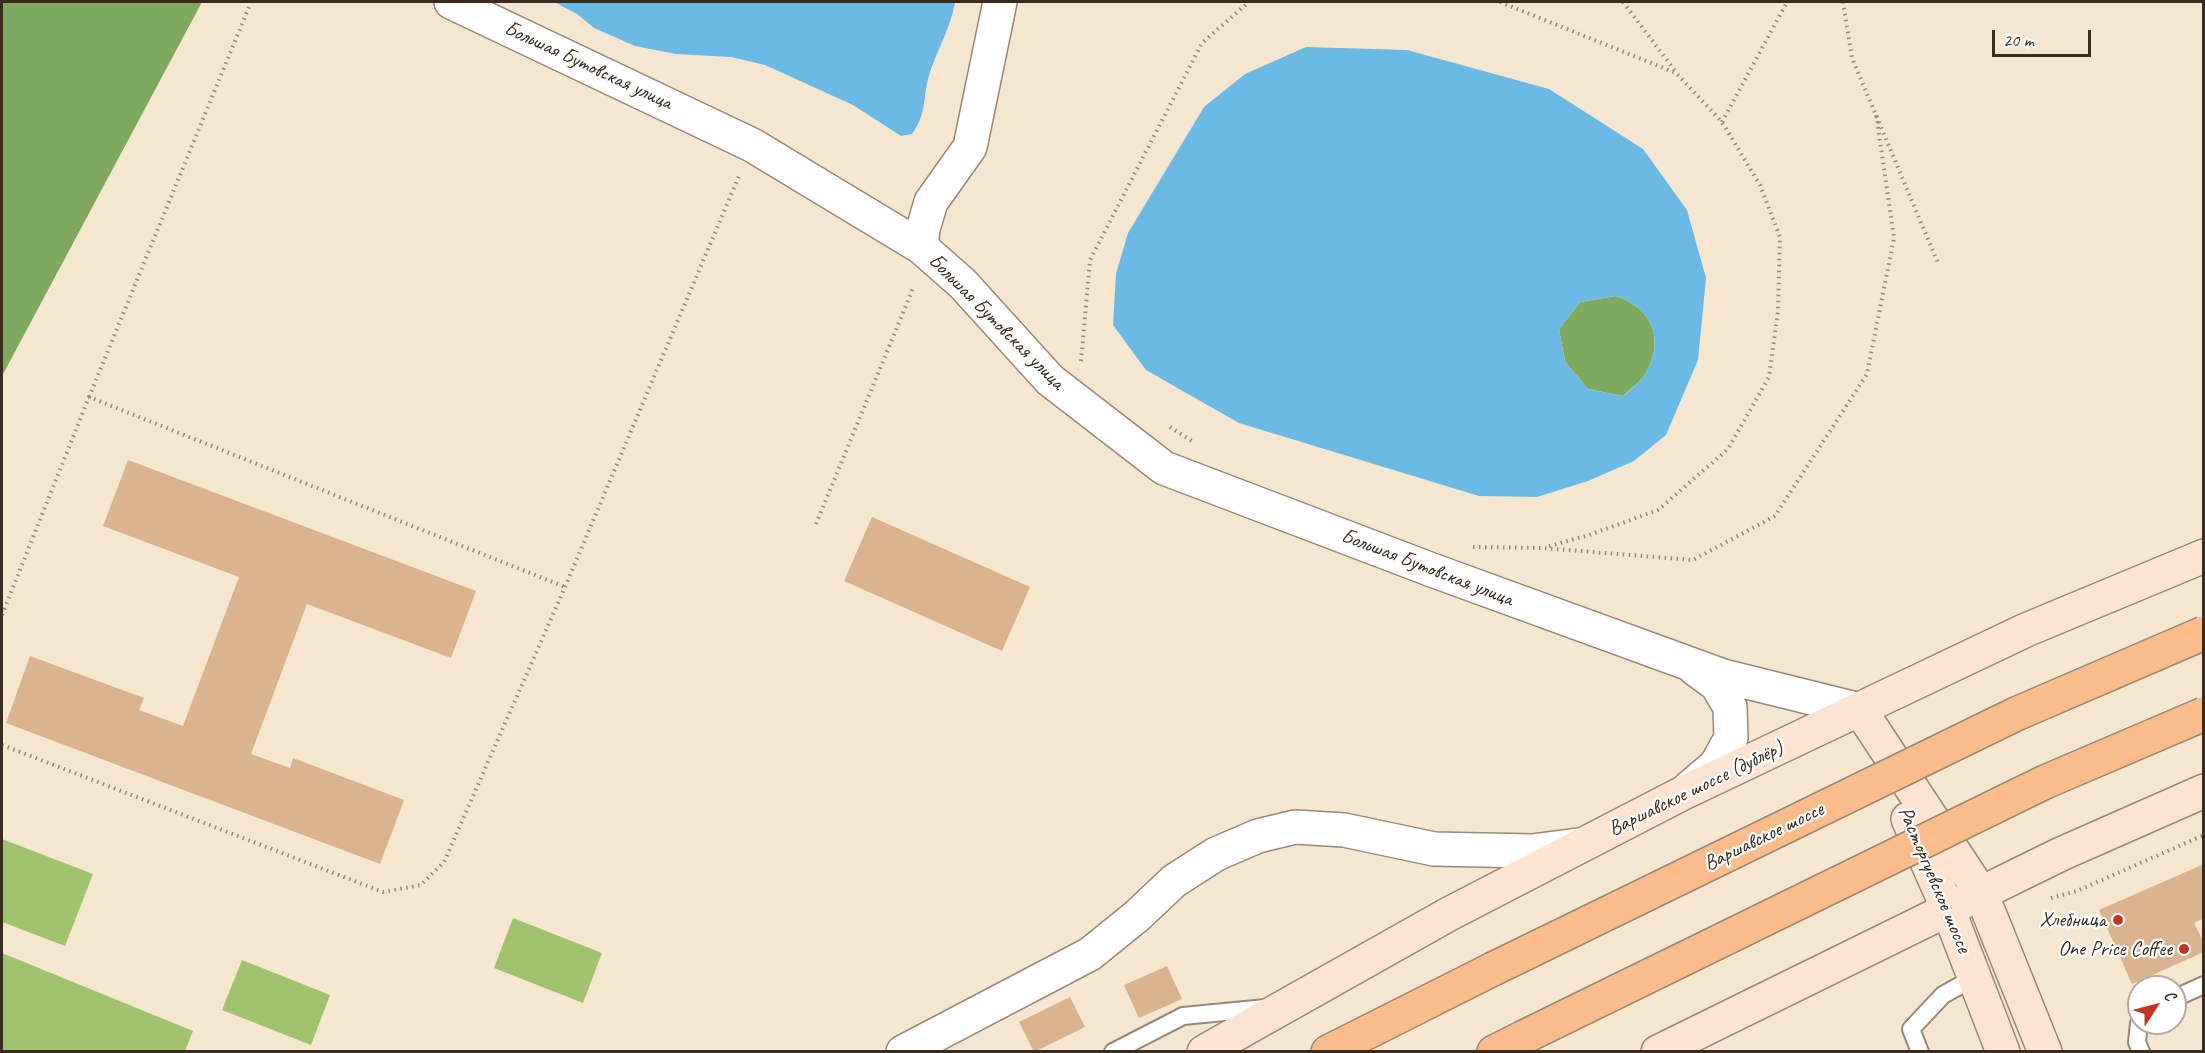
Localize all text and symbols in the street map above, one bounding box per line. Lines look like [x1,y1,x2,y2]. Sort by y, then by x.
street label: Большая Бутовская улица [500,16,676,116]
scale bar [1995,18,2094,56]
text: 20 m [2003,29,2034,51]
street label: Большая Бутовская улица [923,249,1069,395]
street label: Большая Бутовская улица [1337,524,1517,612]
street label: Варшавское шоссе (дублёр) [1605,736,1787,842]
street label: Варшавское шоссе [1700,797,1828,877]
street label: Расторгуевское шоссе [1892,803,1976,957]
place label: Хлебница [2040,907,2106,933]
marker: Хлебница [2111,913,2125,927]
place label: One Price Coffee [2058,936,2172,962]
marker: One Price Coffee [2177,942,2191,956]
north arrow [2127,975,2187,1035]
text: С [2160,987,2180,1005]

